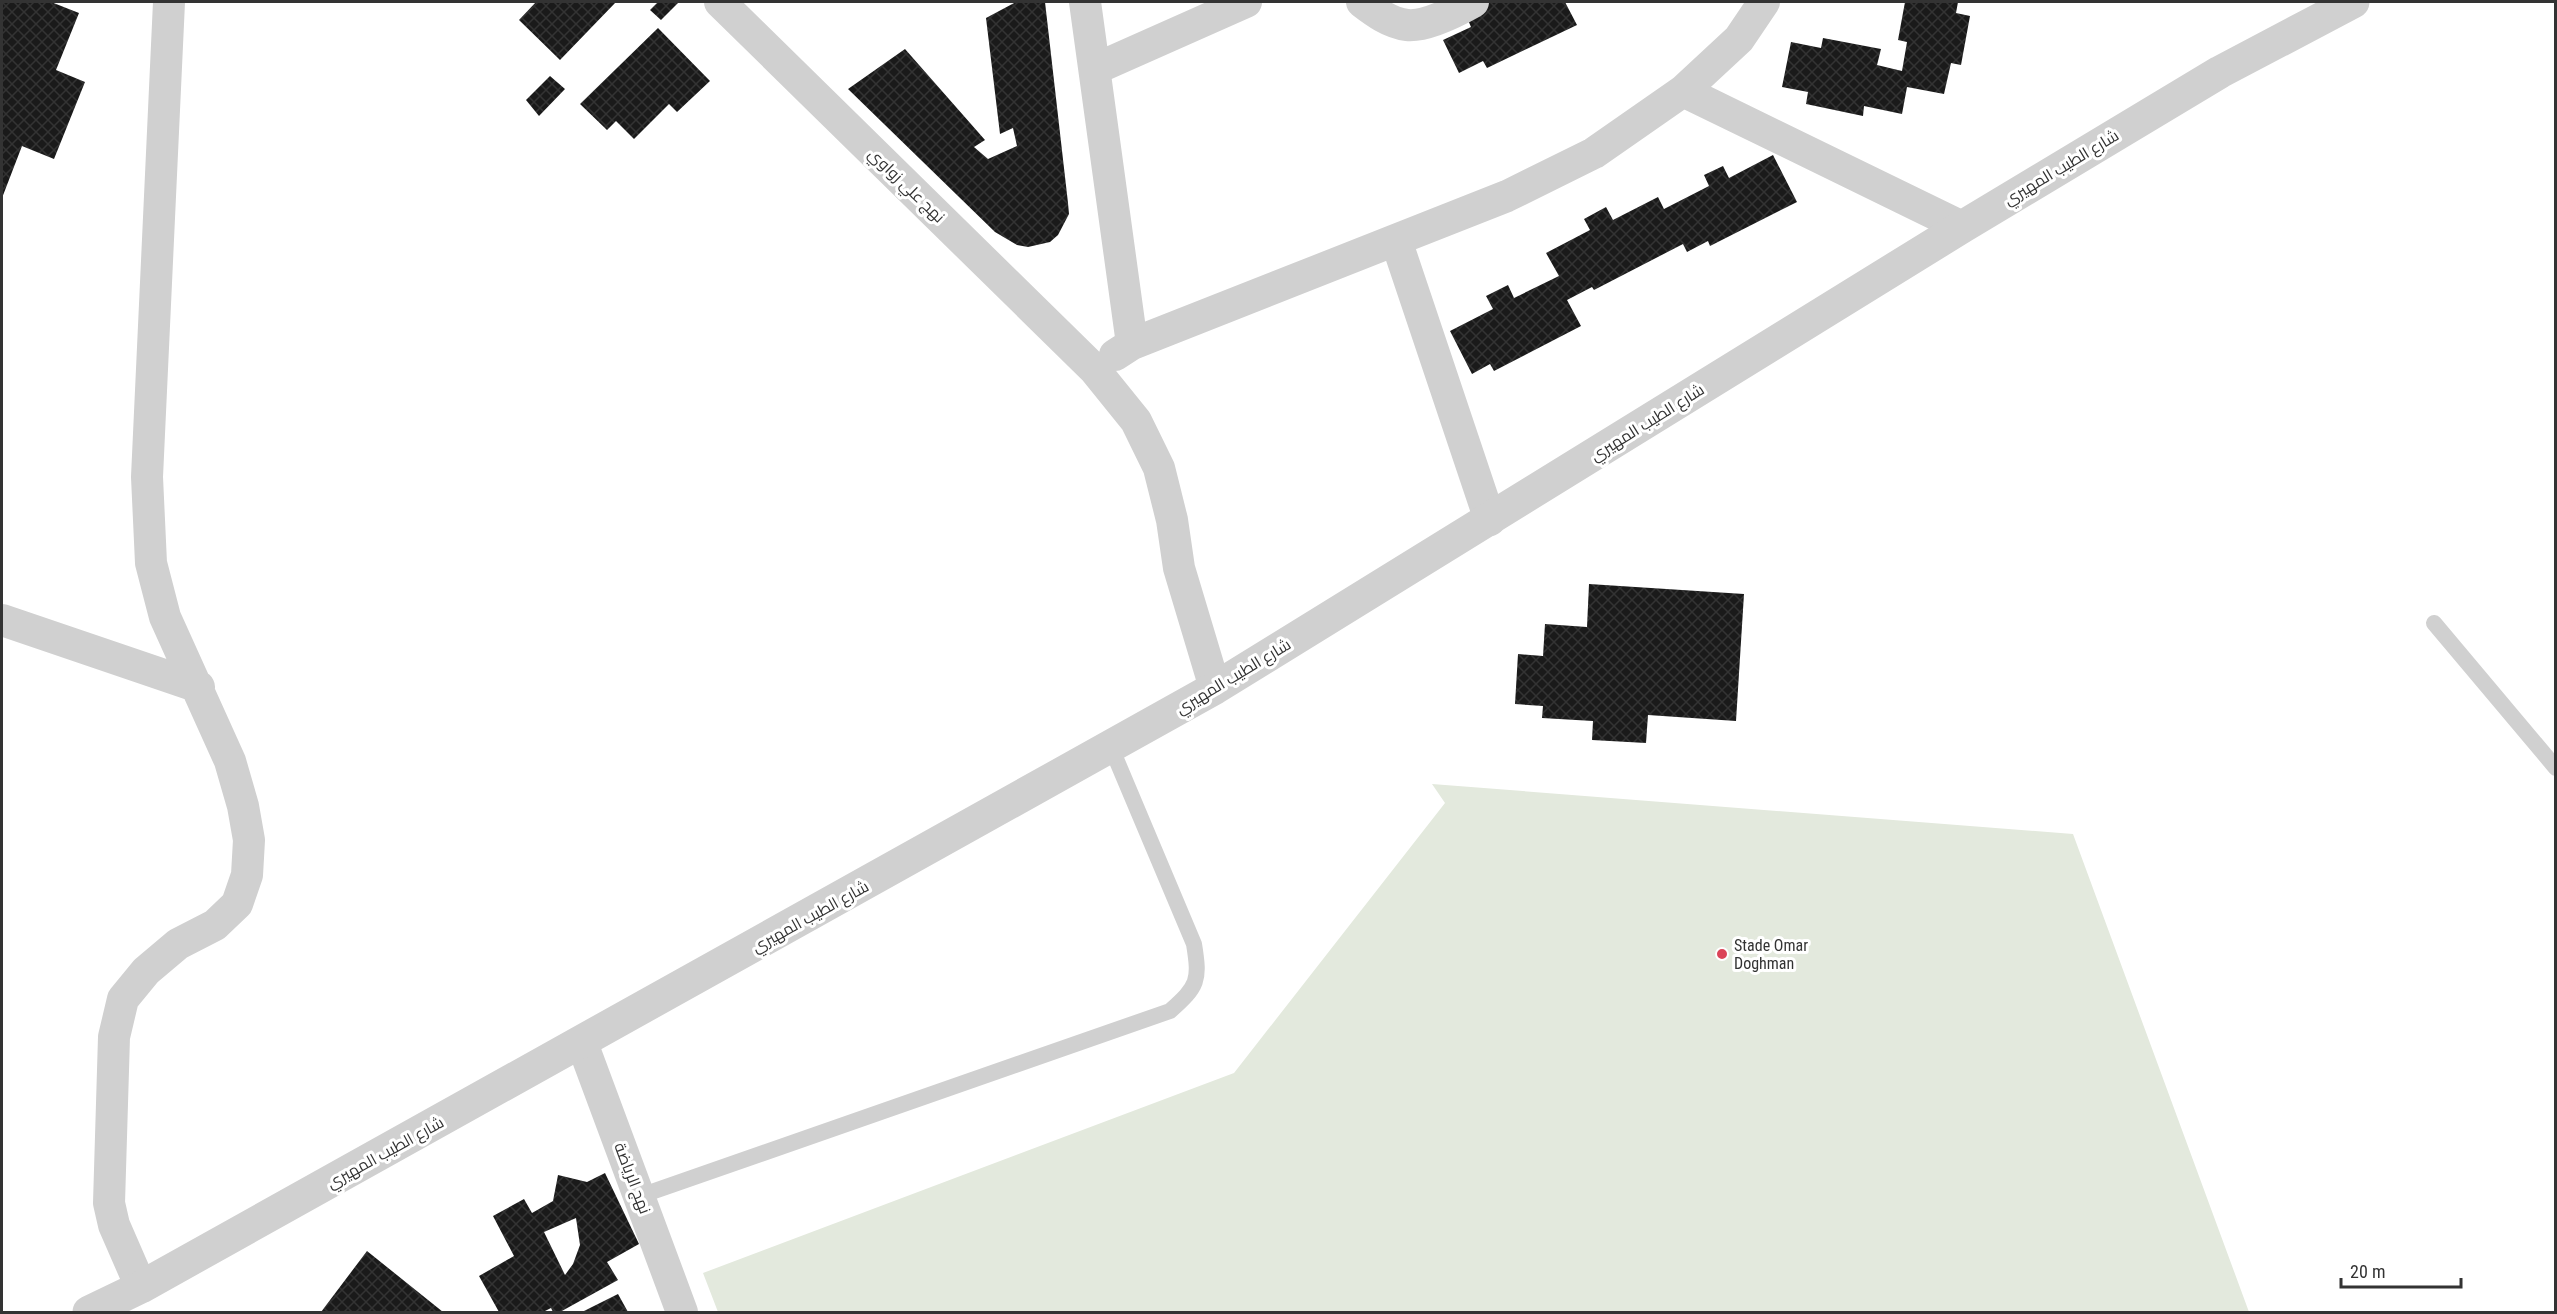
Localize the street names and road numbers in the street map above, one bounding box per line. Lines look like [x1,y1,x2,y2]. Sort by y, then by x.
street label: شارع الطيب المهيري [2000,126,2124,213]
street label: نهج علي زواوي [862,144,949,229]
street label: شارع الطيب المهيري [1587,380,1710,469]
street label: شارع الطيب المهيري [1172,635,1296,722]
street label: شارع الطيب المهيري [748,876,874,960]
street label: شارع الطيب المهيري [323,1112,449,1196]
street label: نهج الرياضة [608,1140,655,1217]

